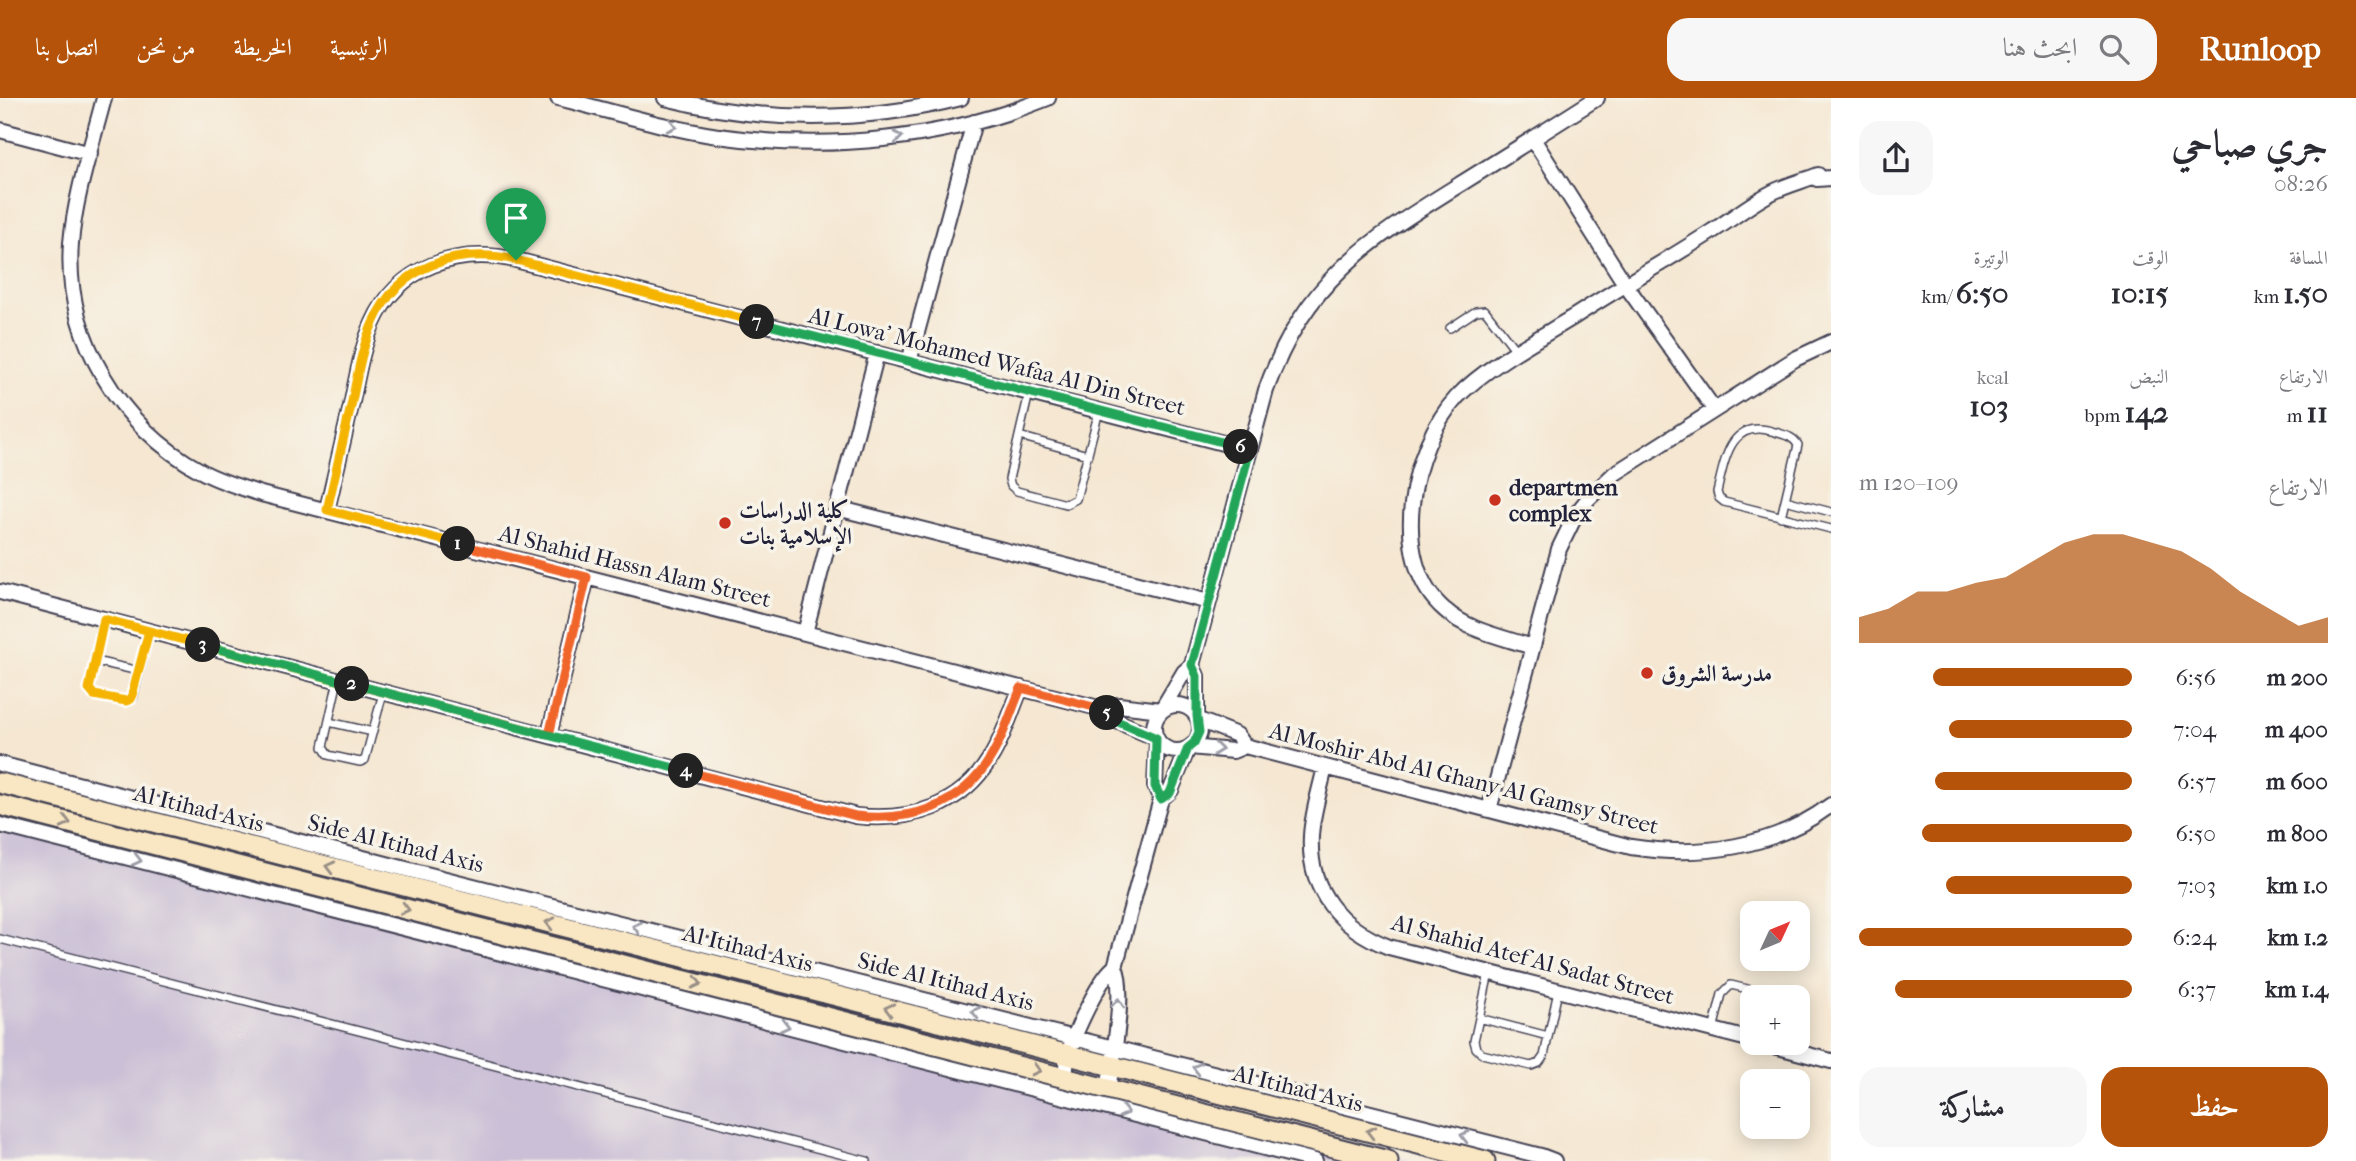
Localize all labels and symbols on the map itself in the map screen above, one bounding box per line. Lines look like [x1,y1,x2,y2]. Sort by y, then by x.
one-way arrow [666,118,678,132]
one-way arrow [892,130,904,145]
pin [486,188,546,260]
street label: Al Lowa' Mohamed Wafaa Al Din Street [805,301,1188,421]
pin: 7 [740,304,774,340]
pin: 6 [1224,430,1258,464]
place label: departmen complex [1509,474,1619,527]
marker: departmen complex [1487,492,1503,508]
place label: كلية الدراسات الإسلامية بنات [739,497,852,552]
marker: كلية الدراسات الإسلامية بنات [717,515,733,531]
street label: Al Shahid Hassn Alam Street [495,519,774,613]
pin: 1 [440,526,476,562]
pin: 3 [186,628,220,662]
place label: مدرسة الشروق [1661,660,1772,688]
marker: مدرسة الشروق [1639,665,1655,681]
pin: 2 [334,666,370,702]
pin: 5 [1090,696,1124,730]
street label: Al Moshir Abd Al Ghany Al Gamsy Street [1265,717,1661,840]
one-way arrow [1212,742,1224,757]
pin: 4 [668,754,704,788]
street label: Al Itihad Axis [130,779,267,838]
street label: Side Al Itihad Axis [305,809,487,878]
one-way arrow [60,814,72,828]
one-way arrow [131,852,143,866]
one-way arrow [324,861,336,875]
one-way arrow [399,900,411,915]
north arrow [1740,901,1810,971]
street label: Al Shahid Atef Al Sadat Street [1388,908,1677,1010]
one-way arrow [544,917,556,931]
street label: Al Itihad Axis [679,919,816,978]
one-way arrow [631,921,643,935]
street label: Side Al Itihad Axis [855,947,1037,1016]
one-way arrow [691,975,703,989]
one-way arrow [1110,997,1125,1008]
one-way arrow [884,1003,896,1017]
one-way arrow [970,1006,982,1020]
one-way arrow [779,1018,791,1032]
street label: Al Itihad Axis [1229,1059,1366,1118]
one-way arrow [1030,1062,1042,1076]
one-way arrow [1191,1062,1203,1076]
one-way arrow [1118,1104,1130,1118]
one-way arrow [1365,1126,1377,1140]
one-way arrow [1459,1130,1471,1144]

